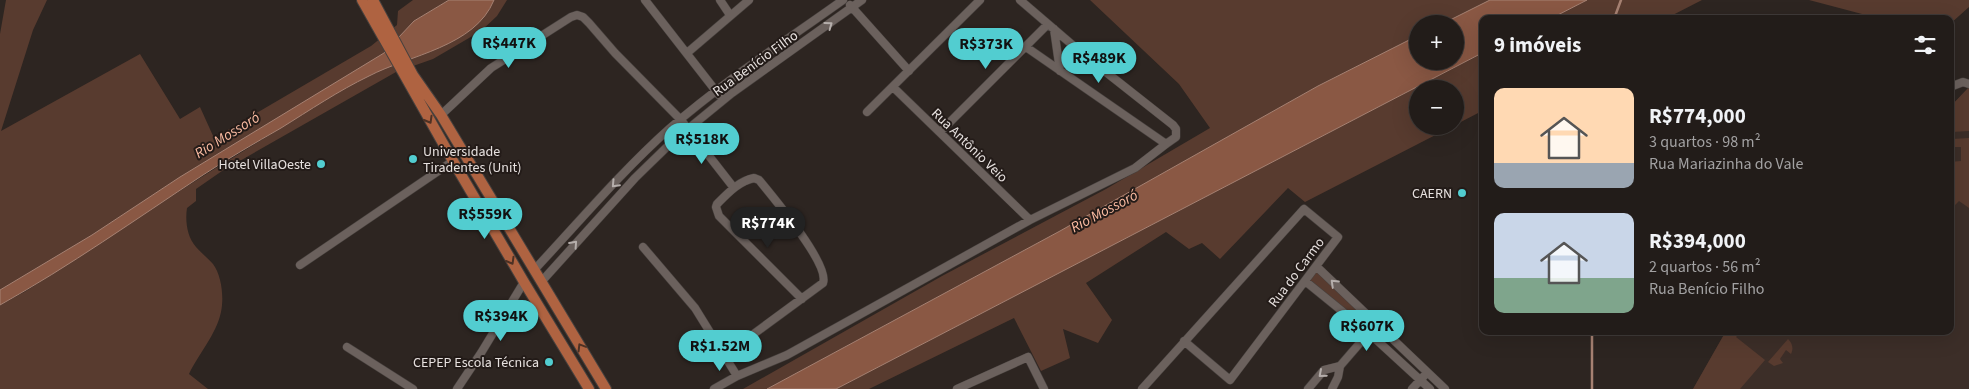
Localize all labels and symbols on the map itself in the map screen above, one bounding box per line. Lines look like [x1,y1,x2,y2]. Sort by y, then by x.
one-way arrow [823,22,832,30]
street label: Rua Benício Filho [709,26,802,102]
pin: R$447K [468,27,550,69]
pin: R$373K [945,28,1027,70]
pin: R$489K [1058,42,1140,84]
street label: Rua Antônio Veio [927,104,1012,187]
water label: Rio Mossoró [191,107,264,164]
one-way arrow [423,115,433,124]
pin: R$518K [661,122,743,165]
place label: Universidade Tiradentes (Unit) [423,142,521,178]
marker: Universidade Tiradentes (Unit) [407,153,419,165]
place label: Hotel VillaOeste [219,155,311,175]
marker: Hotel VillaOeste [315,158,327,170]
one-way arrow [612,178,621,187]
place label: CAERN [1412,184,1452,204]
water label: Rio Mossoró [1067,185,1142,238]
marker: CAERN [1456,187,1468,199]
pin: R$559K [444,198,526,240]
pin: R$774K [727,206,809,249]
street label: Rua do Carmo [1264,234,1330,312]
one-way arrow [569,241,578,250]
one-way arrow [505,255,515,264]
one-way arrow [1330,280,1339,289]
pin: R$394K [460,300,542,342]
pin: R$607K [1326,310,1408,352]
pin: R$1.52M [674,330,766,372]
one-way arrow [578,344,588,353]
place label: CEPEP Escola Técnica [413,353,539,373]
marker: CEPEP Escola Técnica [543,356,555,368]
one-way arrow [1319,368,1328,377]

